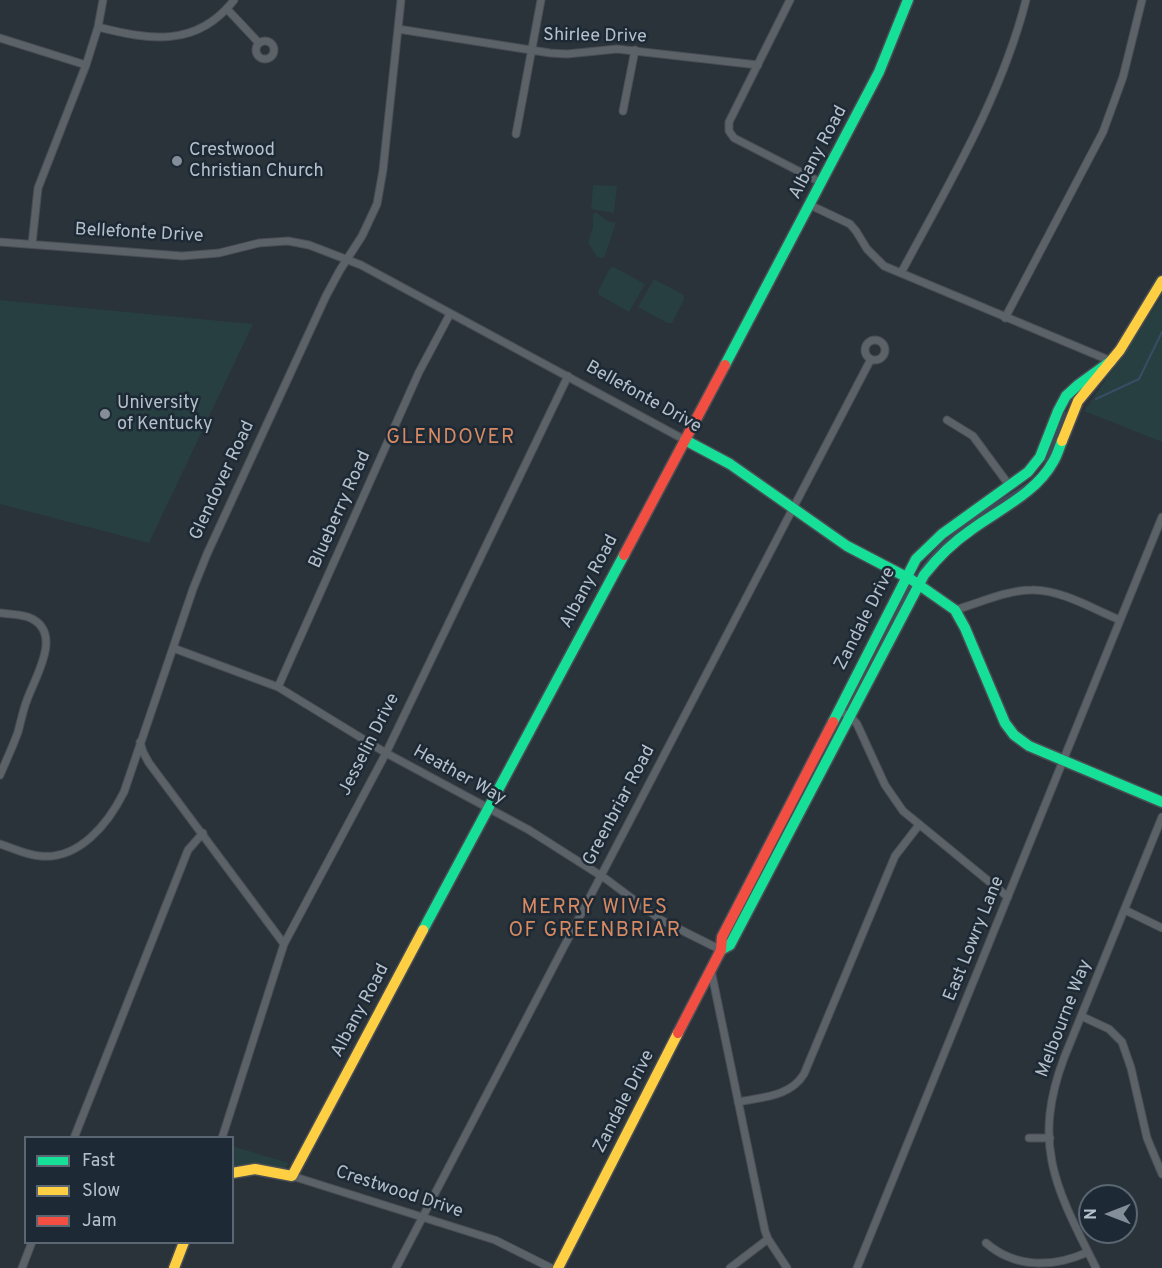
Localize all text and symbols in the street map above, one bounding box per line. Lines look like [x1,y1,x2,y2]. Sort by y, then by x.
street label: Shirlee Drive [543,25,647,49]
street label: Albany Road [785,103,853,203]
place label: Crestwood Christian Church [189,140,324,182]
marker: Crestwood Christian Church [170,154,184,168]
street label: Bellefonte Drive [74,220,204,248]
street label: Bellefonte Drive [581,357,705,439]
place label: University of Kentucky [117,393,212,436]
marker: University of Kentucky [98,407,112,421]
street label: Glendover Road [186,418,260,544]
district label: GLENDOVER [386,427,516,451]
street label: Blueberry Road [306,448,376,572]
street label: Albany Road [556,532,624,632]
street label: Zandale Drive [831,564,901,674]
street label: Jesselin Drive [335,690,405,800]
street label: Heather Way [409,742,509,810]
street label: Greenbriar Road [579,742,661,870]
street label: East Lowry Lane [940,873,1010,1005]
district label: MERRY WIVES OF GREENBRIAR [509,897,681,944]
street label: Melbourne Way [1033,957,1097,1081]
street label: Albany Road [327,961,395,1061]
street label: Zandale Drive [590,1047,660,1157]
legend [24,1136,234,1244]
text: Fast [82,1150,115,1173]
street label: Crestwood Drive [333,1162,465,1224]
text: Slow [82,1180,120,1203]
north arrow [1078,1184,1138,1244]
text: N [1082,1208,1102,1220]
text: Jam [82,1210,117,1233]

